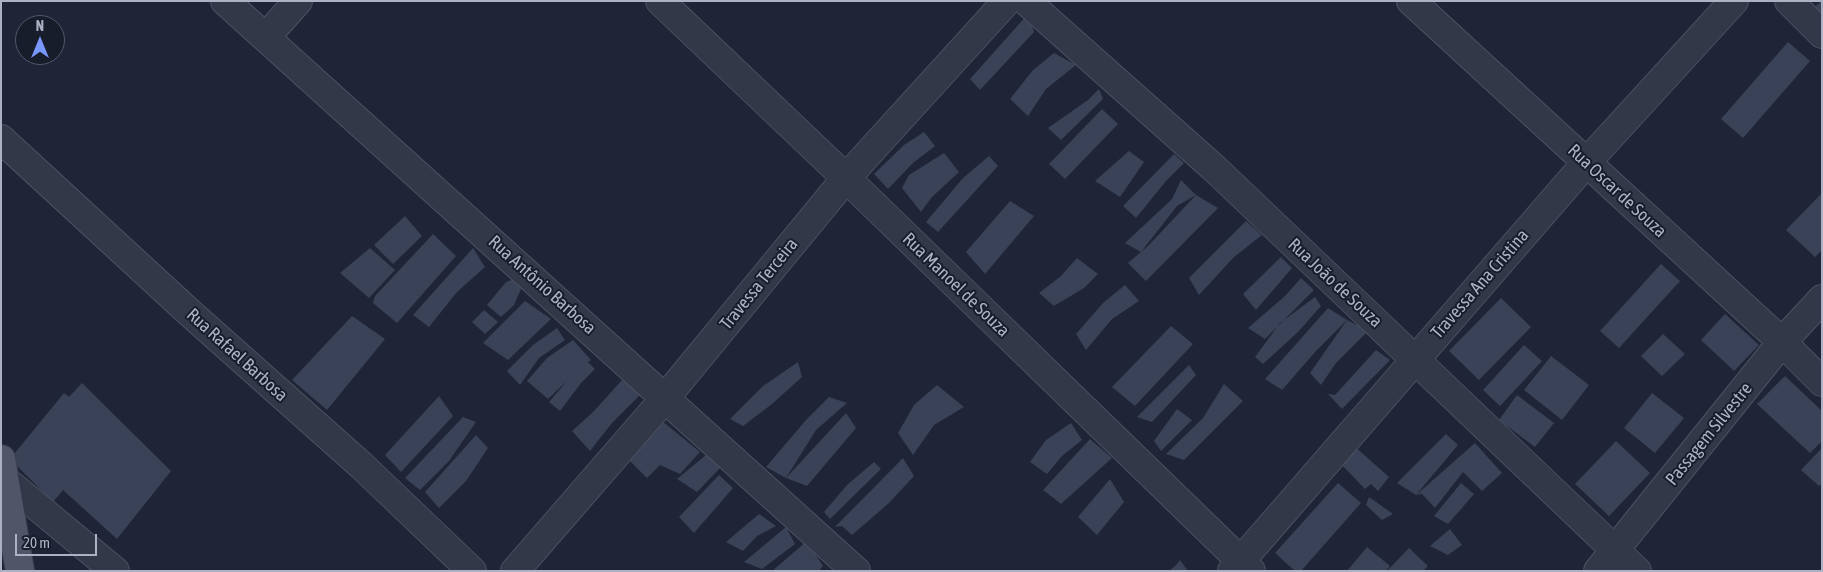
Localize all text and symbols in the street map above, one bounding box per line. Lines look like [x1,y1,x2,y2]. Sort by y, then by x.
north arrow [15,15,65,65]
text: N [36,18,44,34]
street label: Rua Oscar de Souza [1563,140,1671,242]
street label: Travessa Ana Cristina [1427,225,1533,343]
street label: Rua Manoel de Souza [898,229,1014,341]
street label: Rua Antônio Barbosa [484,231,600,339]
street label: Travessa Terceira [715,234,803,334]
street label: Rua João de Souza [1283,234,1387,332]
street label: Rua Rafael Barbosa [182,304,292,406]
street label: Passagem Silvestre [1661,378,1757,490]
scale bar [18,524,100,556]
text: 20 m [23,534,50,551]

